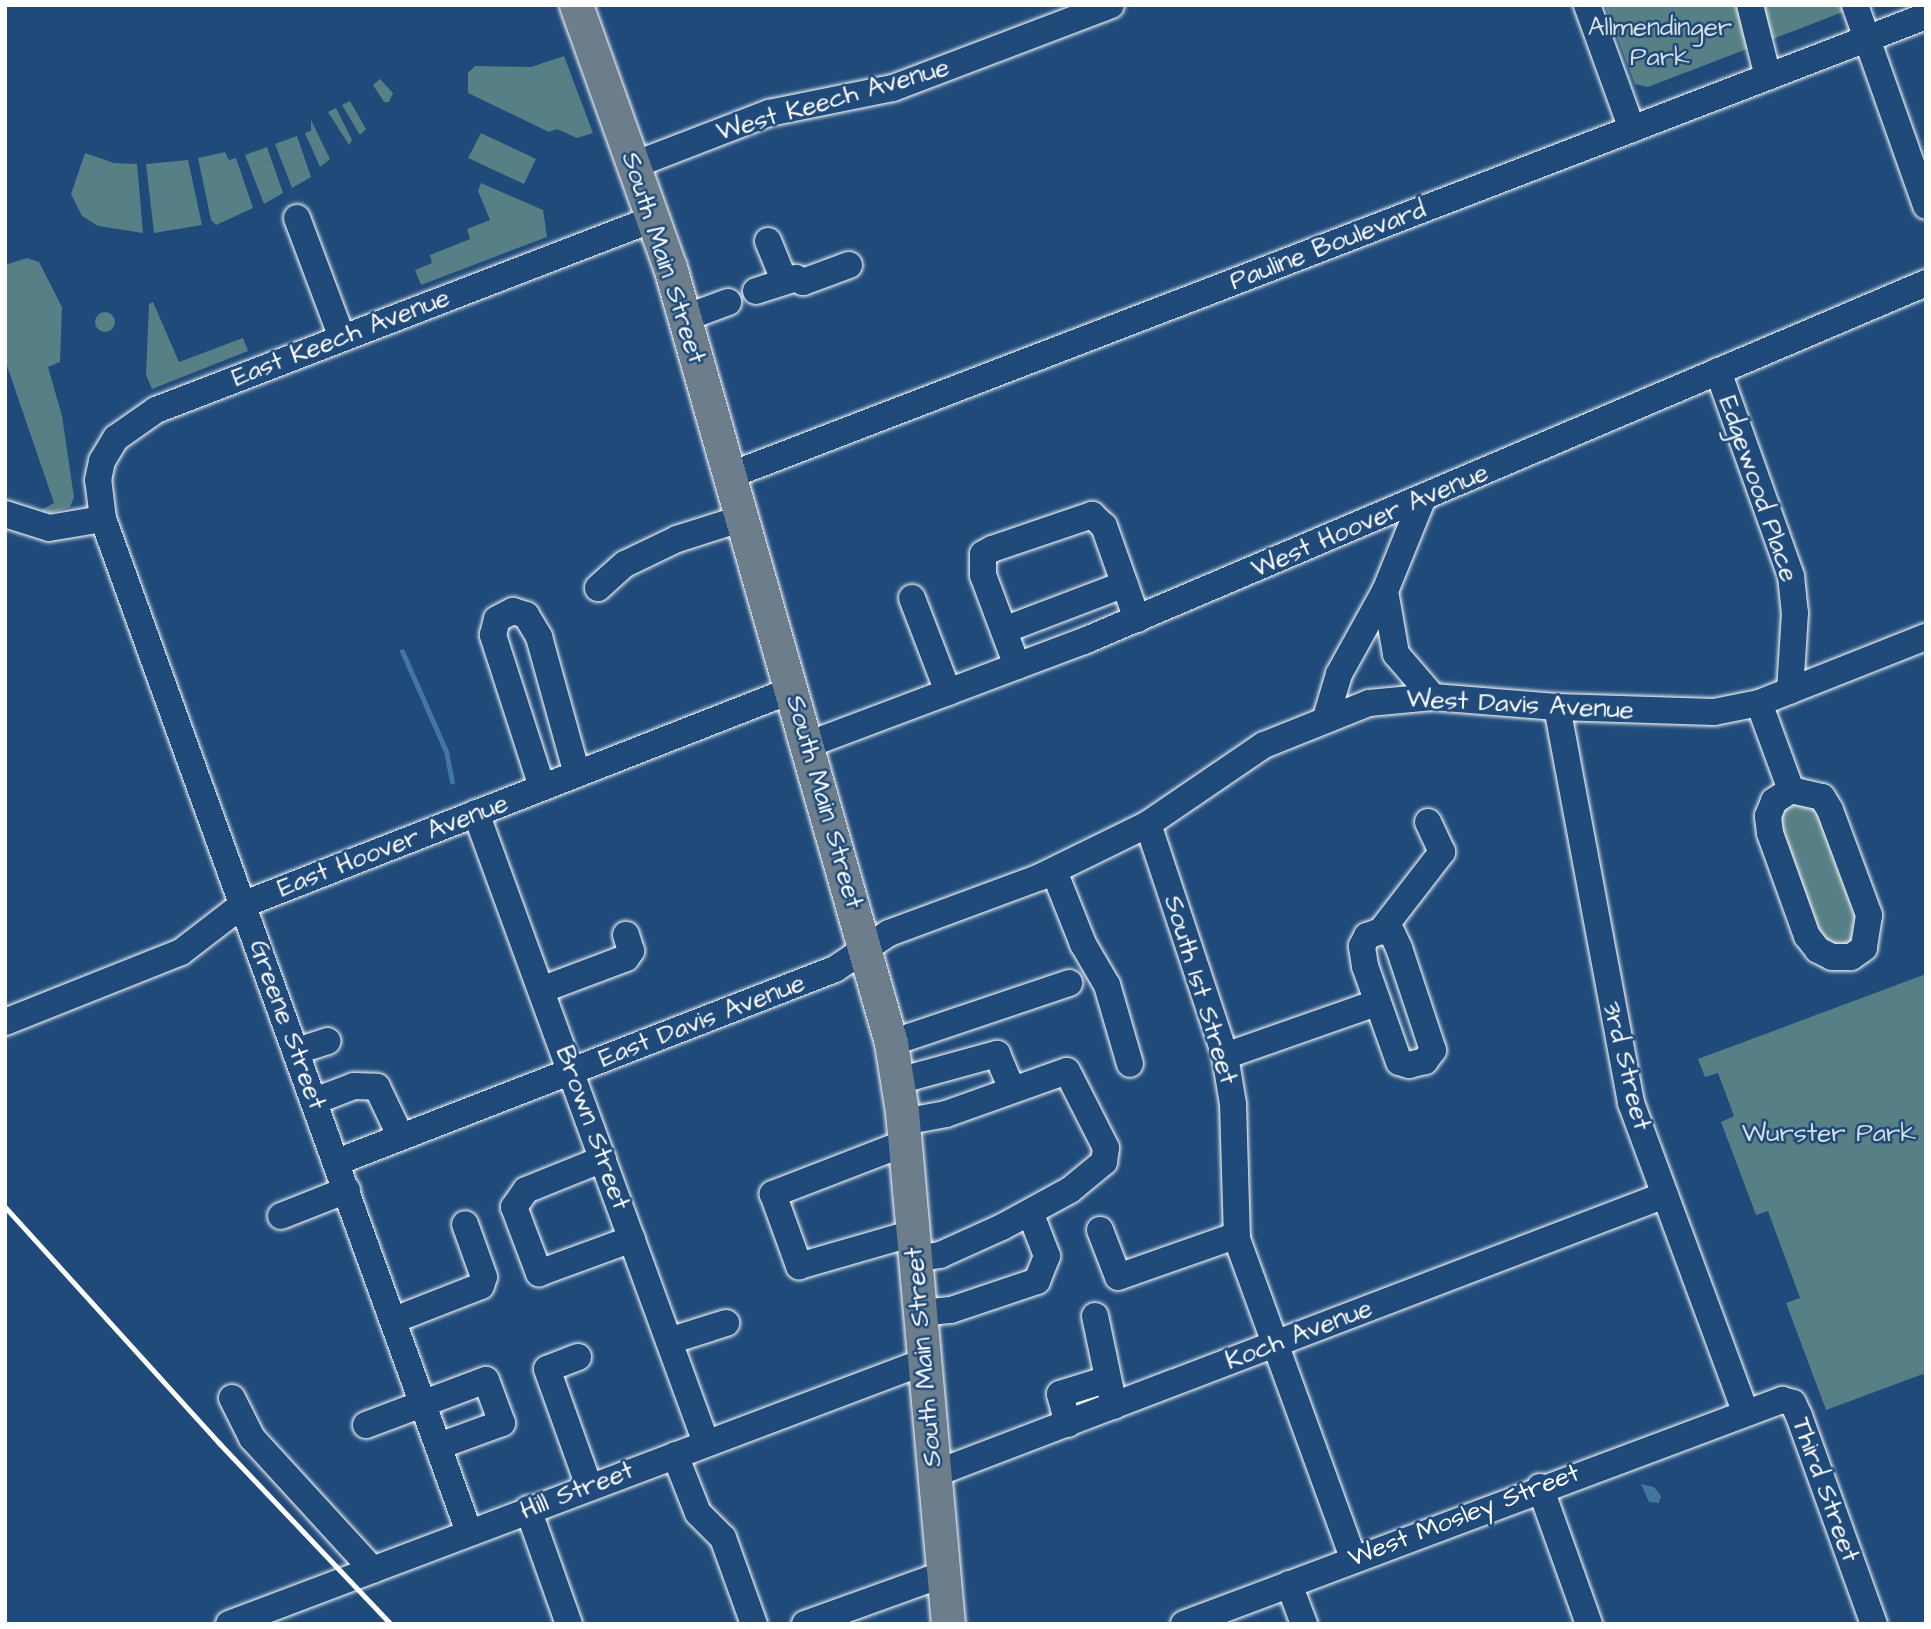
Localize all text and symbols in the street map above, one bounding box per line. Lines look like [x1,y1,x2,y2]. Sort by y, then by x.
park label: Allmendinger Park [1588,12,1732,74]
street label: West Keech Avenue [713,52,953,148]
street label: South Main Street [614,148,712,368]
street label: Pauline Boulevard [1226,194,1430,298]
street label: East Keech Avenue [228,282,454,394]
street label: Edgewood Place [1712,392,1804,586]
street label: West Hoover Avenue [1247,457,1493,585]
street label: West Davis Avenue [1405,683,1635,727]
street label: South Main Street [779,692,869,912]
street label: East Hoover Avenue [273,788,513,904]
street label: South 1st Street [1156,892,1244,1088]
street label: Greene Street [242,936,332,1114]
street label: East Davis Avenue [595,967,809,1075]
street label: 3rd Street [1595,998,1657,1134]
street label: Brown Street [548,1042,636,1214]
park label: Wurster Park [1742,1118,1916,1150]
street label: South Main Street [899,1246,949,1468]
street label: Koch Avenue [1221,1293,1377,1377]
street label: Third Street [1784,1414,1866,1566]
street label: Hill Street [516,1455,638,1527]
street label: West Mosley Street [1344,1458,1584,1574]

